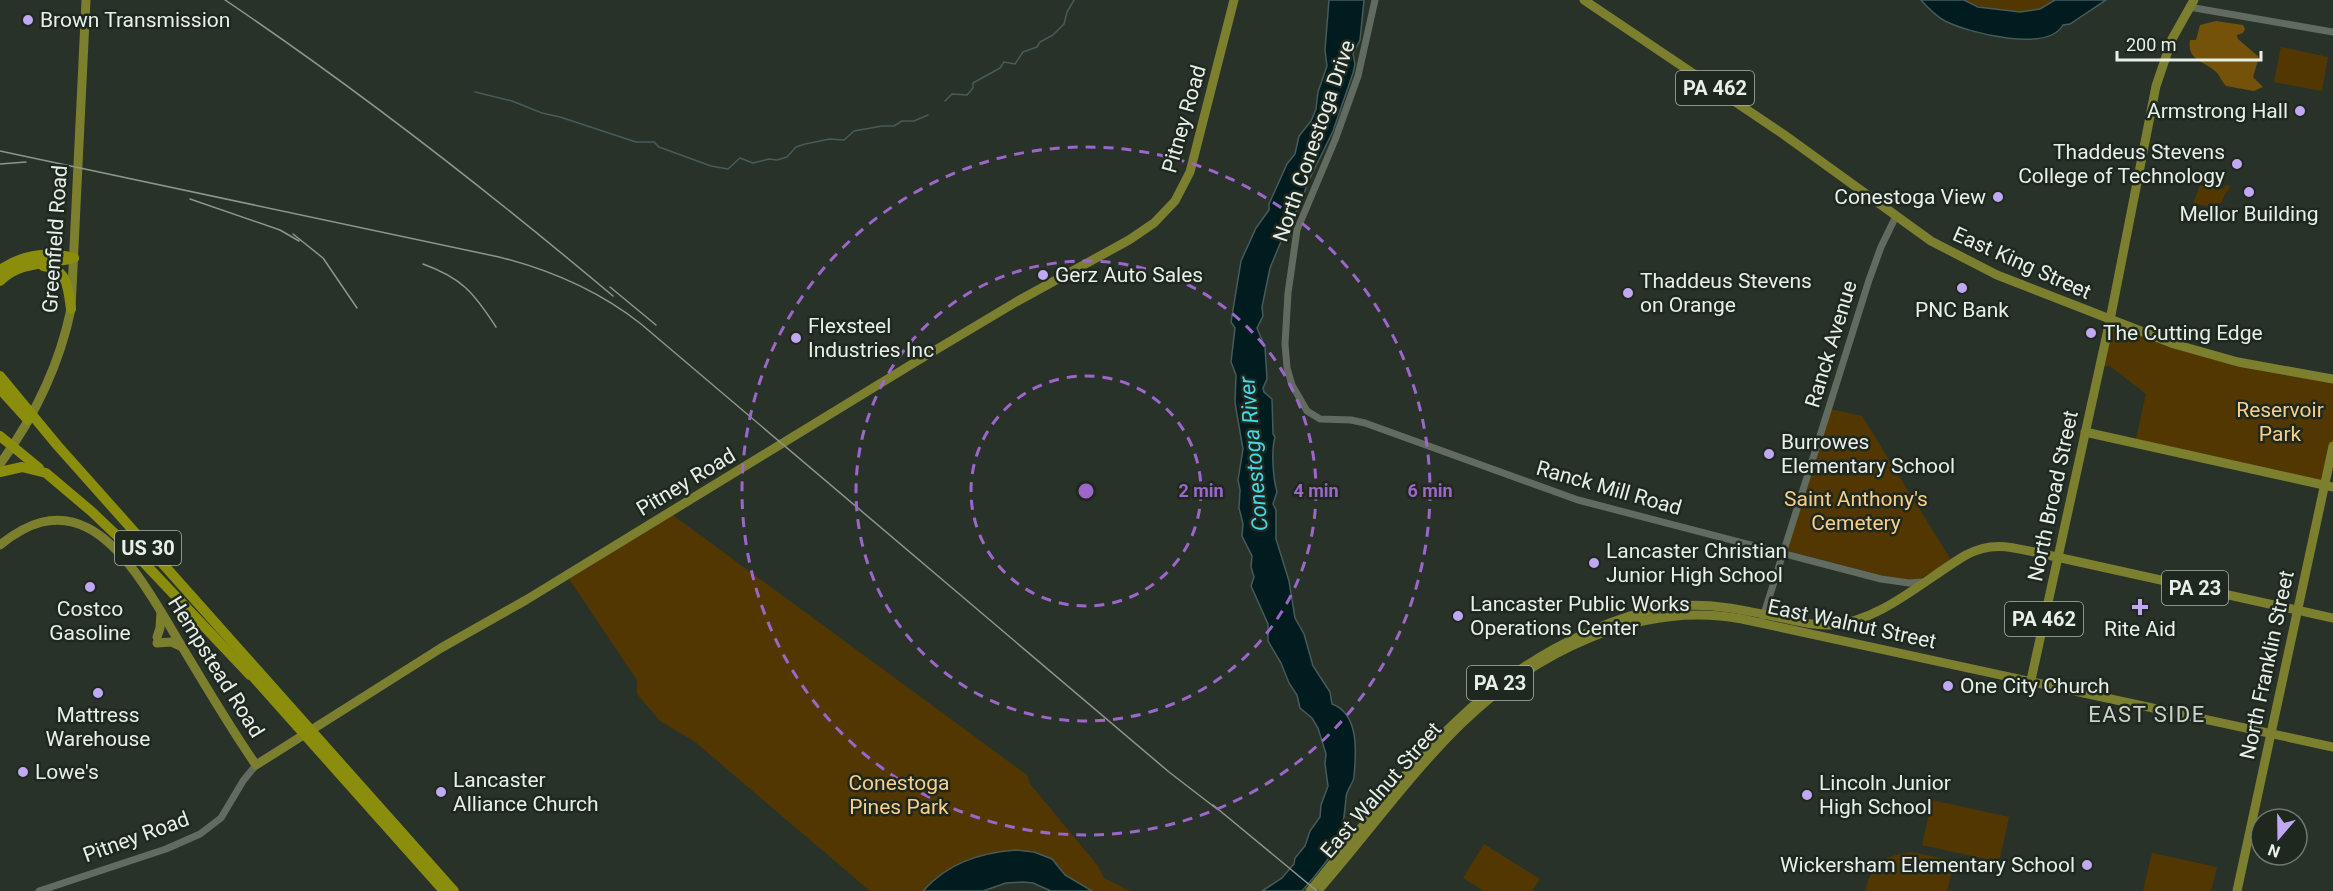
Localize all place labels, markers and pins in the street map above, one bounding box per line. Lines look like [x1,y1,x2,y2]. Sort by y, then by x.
place label: Brown Transmission [40,8,230,32]
marker: Brown Transmission [21,13,35,27]
place label: Armstrong Hall [2147,99,2288,123]
marker: Armstrong Hall [2293,104,2307,118]
place label: Thaddeus Stevens College of Technology [2018,140,2225,188]
marker: Thaddeus Stevens College of Technology [2230,157,2244,171]
place label: Conestoga View [1834,185,1986,209]
marker: Mellor Building [2242,185,2256,199]
marker: Conestoga View [1991,190,2005,204]
place label: Mellor Building [2179,202,2319,226]
place label: Gerz Auto Sales [1055,263,1203,287]
marker: Gerz Auto Sales [1036,268,1050,282]
place label: Thaddeus Stevens on Orange [1640,269,1812,317]
marker: PNC Bank [1955,281,1969,295]
marker: Thaddeus Stevens on Orange [1621,286,1635,300]
place label: PNC Bank [1915,298,2009,322]
place label: Flexsteel Industries Inc [808,314,934,362]
place label: The Cutting Edge [2103,321,2263,345]
marker: The Cutting Edge [2084,326,2098,340]
marker: Flexsteel Industries Inc [789,331,803,345]
place label: Burrowes Elementary School [1781,430,1955,478]
marker: Burrowes Elementary School [1762,447,1776,461]
centre of rings [1076,481,1096,501]
place label: Lancaster Christian Junior High School [1606,539,1787,587]
marker: Lancaster Christian Junior High School [1587,556,1601,570]
marker: Costco Gasoline [83,580,97,594]
place label: Lancaster Public Works Operations Center [1470,592,1690,640]
place label: Costco Gasoline [49,597,131,645]
marker: Rite Aid [2133,600,2147,614]
marker: Lancaster Public Works Operations Center [1451,609,1465,623]
place label: Rite Aid [2104,617,2176,641]
place label: One City Church [1960,674,2109,698]
marker: One City Church [1941,679,1955,693]
marker: Mattress Warehouse [91,686,105,700]
place label: Mattress Warehouse [46,703,150,751]
place label: Lowe's [35,760,99,784]
marker: Lowe's [16,765,30,779]
place label: Lancaster Alliance Church [453,768,599,816]
place label: Lincoln Junior High School [1819,771,1951,819]
marker: Lancaster Alliance Church [434,785,448,799]
marker: Lincoln Junior High School [1800,788,1814,802]
place label: Wickersham Elementary School [1780,853,2075,877]
marker: Wickersham Elementary School [2080,858,2094,872]

